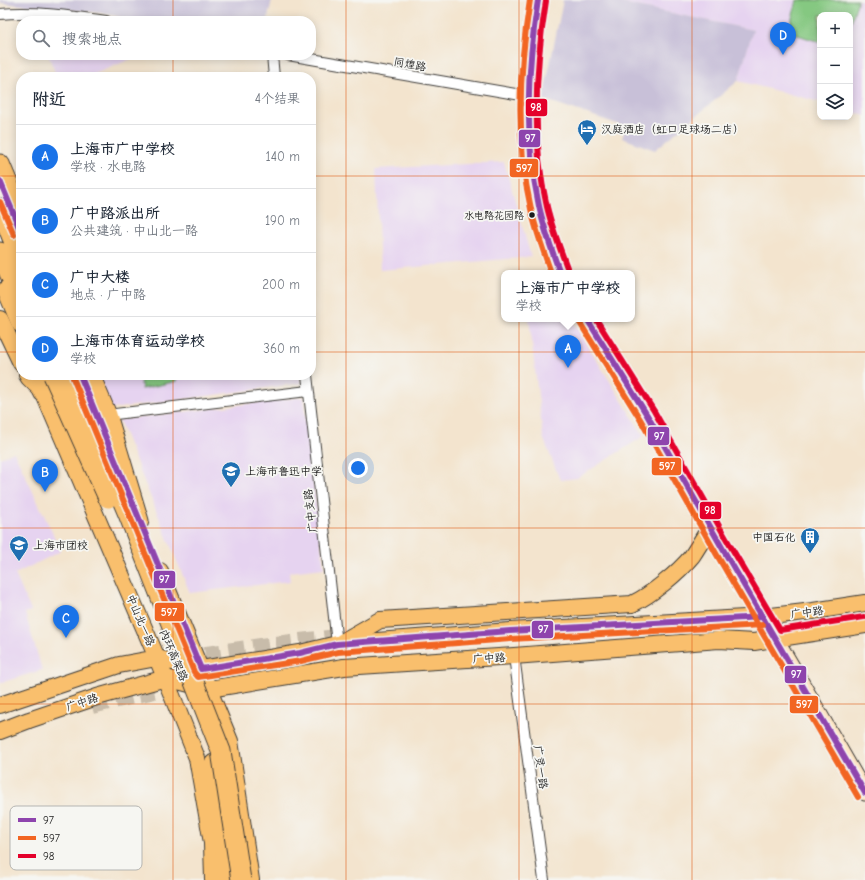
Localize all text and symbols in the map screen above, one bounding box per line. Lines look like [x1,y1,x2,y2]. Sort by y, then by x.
map controls [817,12,853,120]
button: + [817,12,853,48]
search box [16,16,316,60]
pin: D [770,22,796,55]
icon: search [30,27,52,49]
text: 搜索地点 [62,30,122,48]
button: − [817,48,853,84]
street label: 同煌路 [393,55,427,74]
button: layers [817,84,853,120]
text: 附近 [32,90,66,109]
text: 4个结果 [255,91,300,106]
line badge: 98 [525,98,548,117]
text: 98 [530,101,542,114]
hotel icon: 汉庭酒店（虹口足球场二店） [576,118,598,146]
place label: 汉庭酒店（虹口足球场二店） [601,123,744,136]
line badge: 97 [518,129,541,148]
text: 97 [525,132,535,145]
text: 上海市广中学校 [70,140,175,158]
text: A [41,149,49,164]
text: 140 m [266,149,300,164]
line badge: 597 [509,158,539,178]
text: 学校 · 水电路 [70,159,146,174]
text: 597 [516,162,532,175]
text: 广中路派出所 [70,204,160,222]
place label: 水电路花园路 [464,210,524,222]
marker: 水电路花园路 [527,210,537,220]
text: B [41,213,49,228]
text: 190 m [265,213,300,228]
text: 公共建筑 · 中山北一路 [70,223,198,238]
text: 广中大楼 [70,268,130,286]
popup [501,270,635,322]
text: C [41,277,49,292]
text: 200 m [262,277,300,292]
text: 上海市广中学校 [515,279,621,297]
text: 地点 · 广中路 [70,287,146,302]
text: 学校 [515,298,542,313]
text: 上海市体育运动学校 [70,332,205,350]
pin: A [555,335,581,368]
text: D [41,341,49,356]
text: 360 m [263,341,300,356]
text: 学校 [70,351,96,366]
line badge: 97 [647,426,670,446]
text: 97 [654,430,664,443]
line badge: 597 [651,457,682,476]
your location [348,458,368,478]
pin: B [32,459,58,492]
school or university icon: 上海市鲁迅中学 [220,460,242,488]
text: 597 [659,460,675,473]
place label: 上海市鲁迅中学 [245,465,322,478]
street label: 广中支路 [301,488,320,534]
line badge: 98 [699,501,722,520]
text: 98 [704,504,716,517]
building icon: 中国石化 [799,526,821,554]
place label: 中国石化 [752,531,796,544]
school or university icon: 上海市团校 [8,534,30,562]
place label: 上海市团校 [33,539,88,552]
line badge: 97 [153,570,176,589]
text: 97 [159,573,169,586]
street label: 中山北一路 [124,592,157,648]
line badge: 597 [154,602,185,622]
street label: 广中路 [790,604,824,621]
pin: C [53,605,79,638]
text: 597 [161,606,177,619]
line badge: 97 [531,620,554,639]
text: 97 [538,623,548,636]
street label: 内环高架路 [157,627,190,683]
street label: 广中路 [472,651,506,666]
line badge: 97 [784,665,807,684]
text: 97 [791,668,801,681]
street label: 广中路 [64,691,100,714]
line badge: 597 [789,695,819,714]
text: 597 [796,698,812,711]
street label: 广灵一路 [531,744,550,790]
legend [10,806,142,870]
text: 97 [43,814,54,827]
text: 597 [43,832,60,845]
text: 98 [43,850,55,863]

